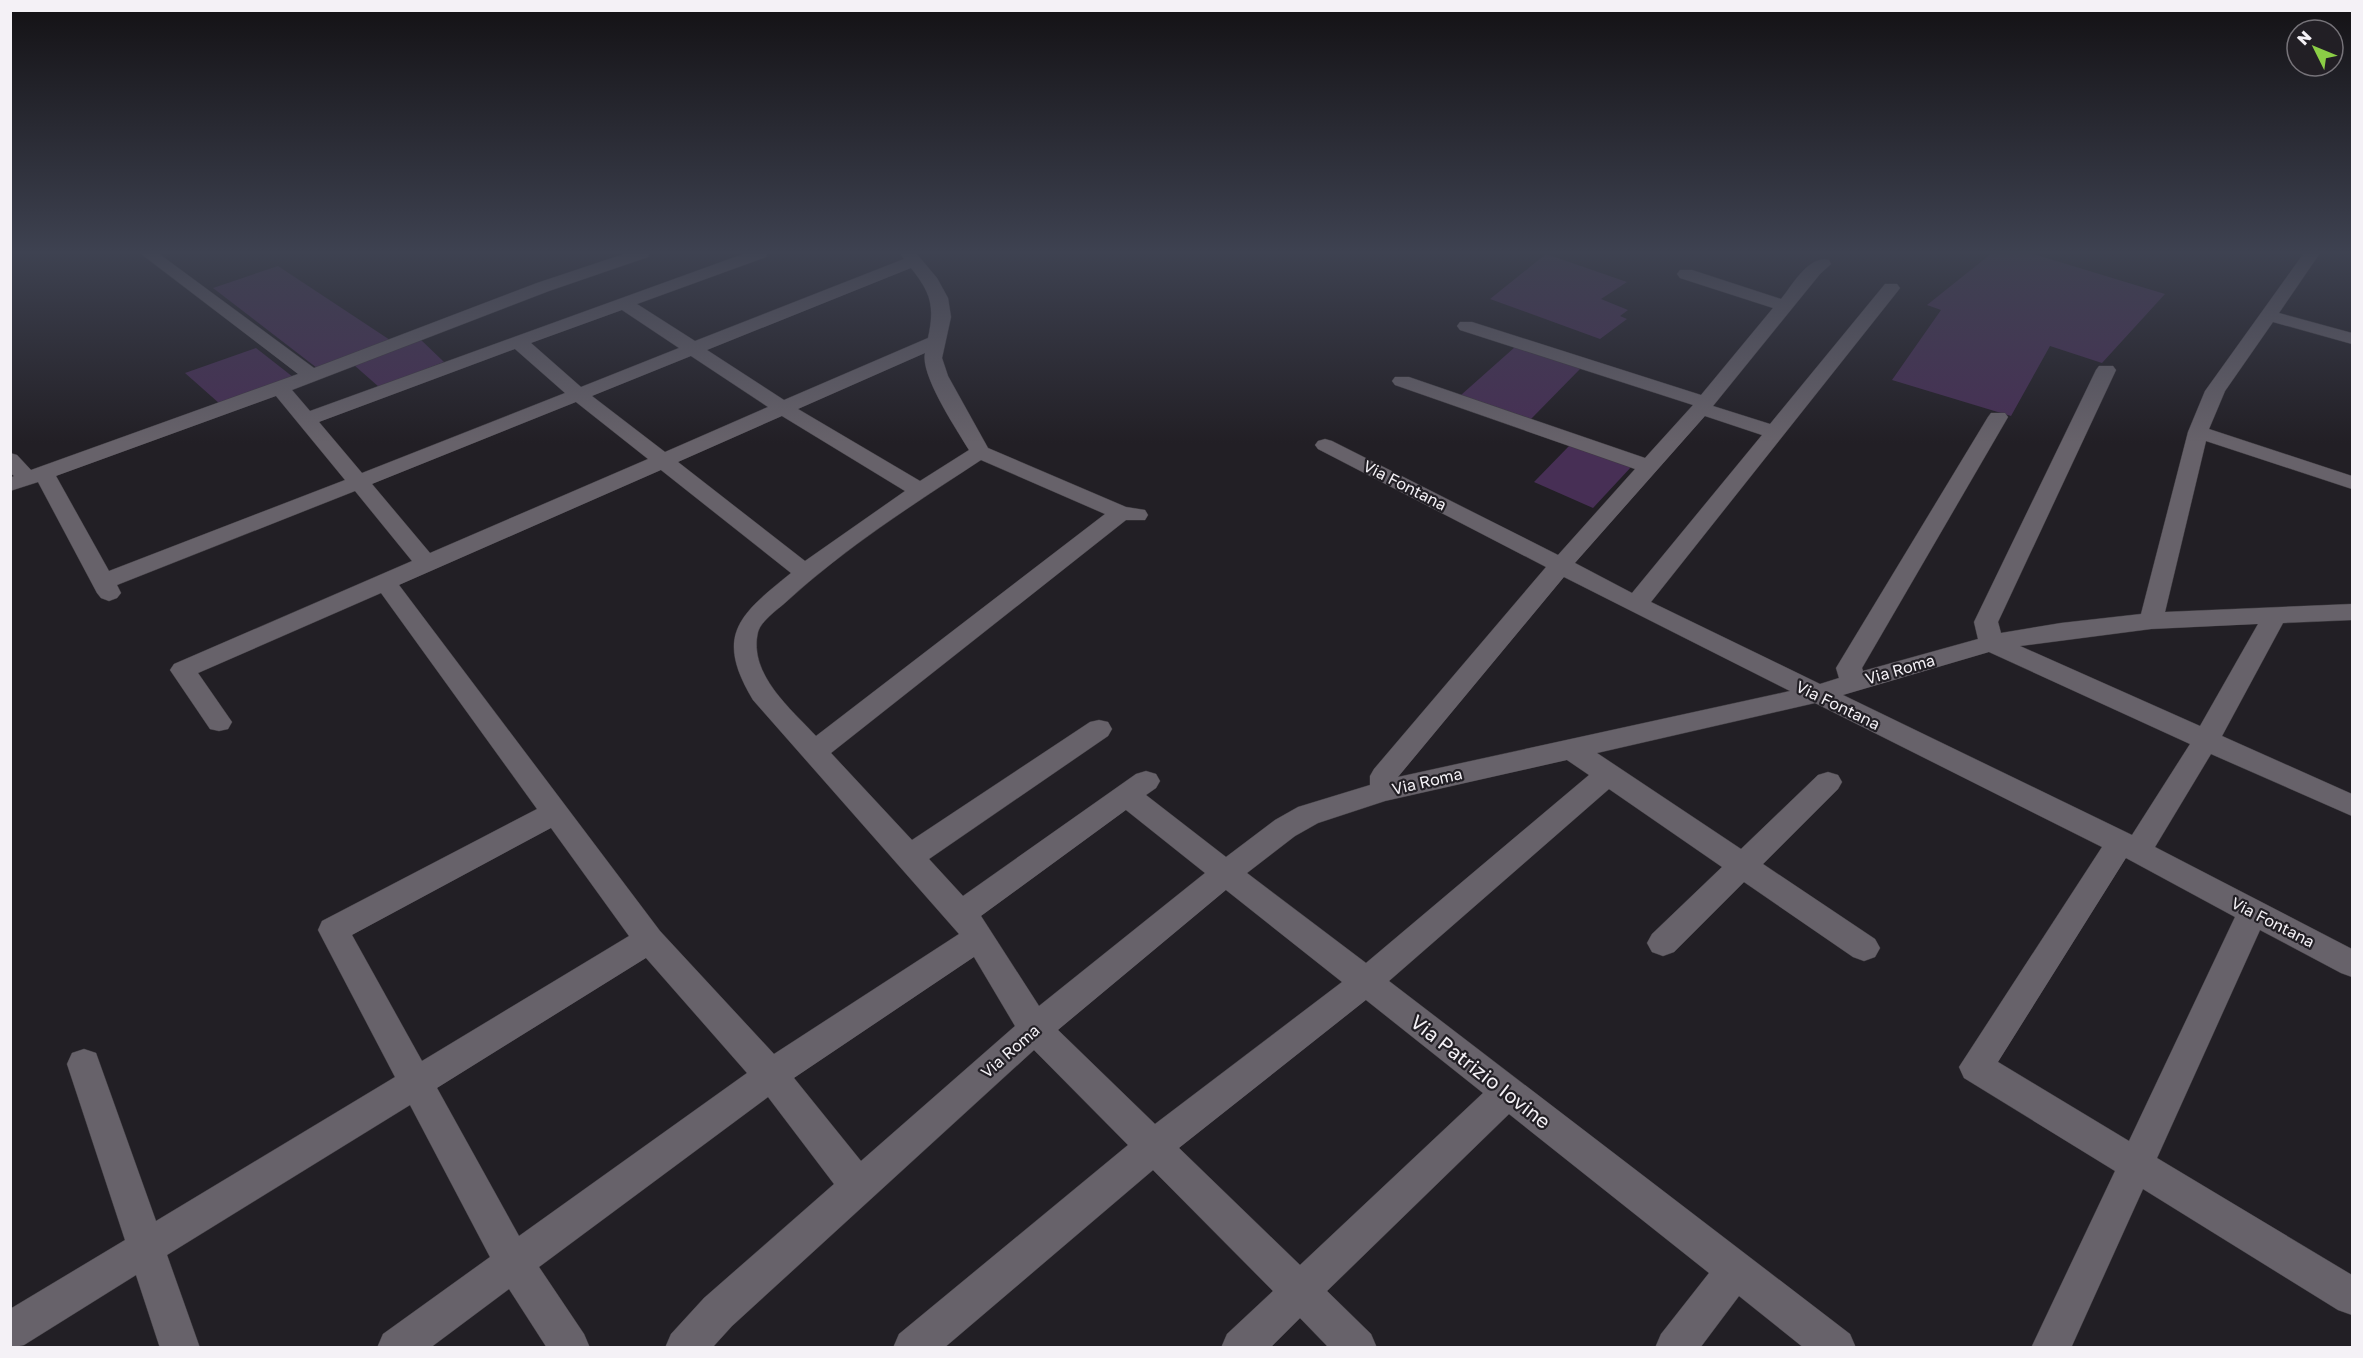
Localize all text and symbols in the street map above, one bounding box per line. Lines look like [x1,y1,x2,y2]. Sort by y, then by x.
north arrow [2285,18,2345,78]
text: N [2293,26,2315,49]
street label: Via Fontana [1360,455,1450,515]
street label: Via Roma [1863,650,1937,688]
street label: Via Fontana [1793,676,1883,734]
street label: Via Roma [1390,763,1464,799]
street label: Via Fontana [2228,892,2318,952]
street label: Via Patrizio Iovine [1406,1009,1556,1133]
street label: Via Roma [976,1020,1044,1082]

